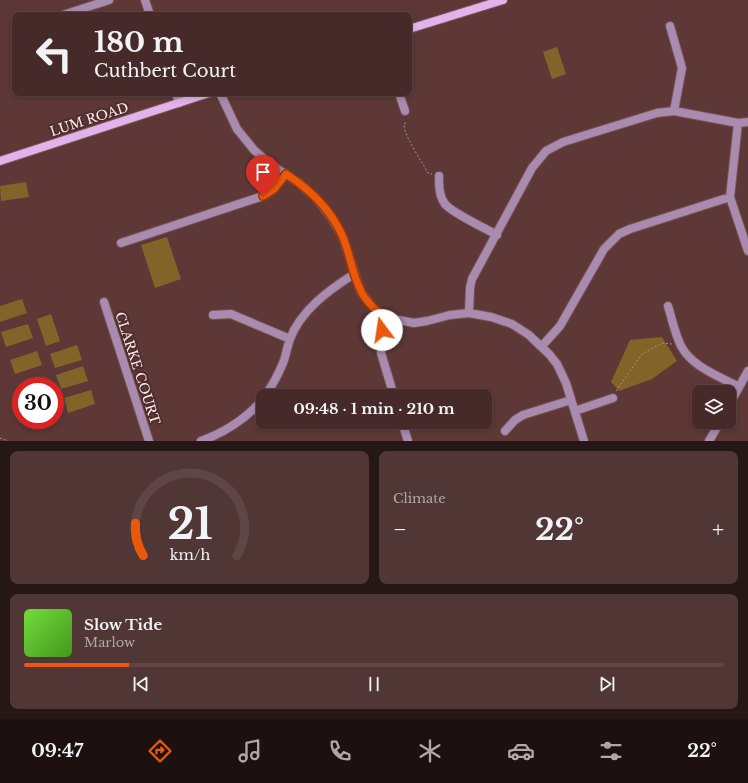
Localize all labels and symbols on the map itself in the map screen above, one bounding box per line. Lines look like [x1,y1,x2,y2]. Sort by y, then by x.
street label: LUM ROAD [48,99,131,140]
pin [246,155,280,196]
position arrow [361,309,403,351]
street label: CLARKE COURT [111,310,164,427]
speed limit sign: 30 [12,377,64,429]

